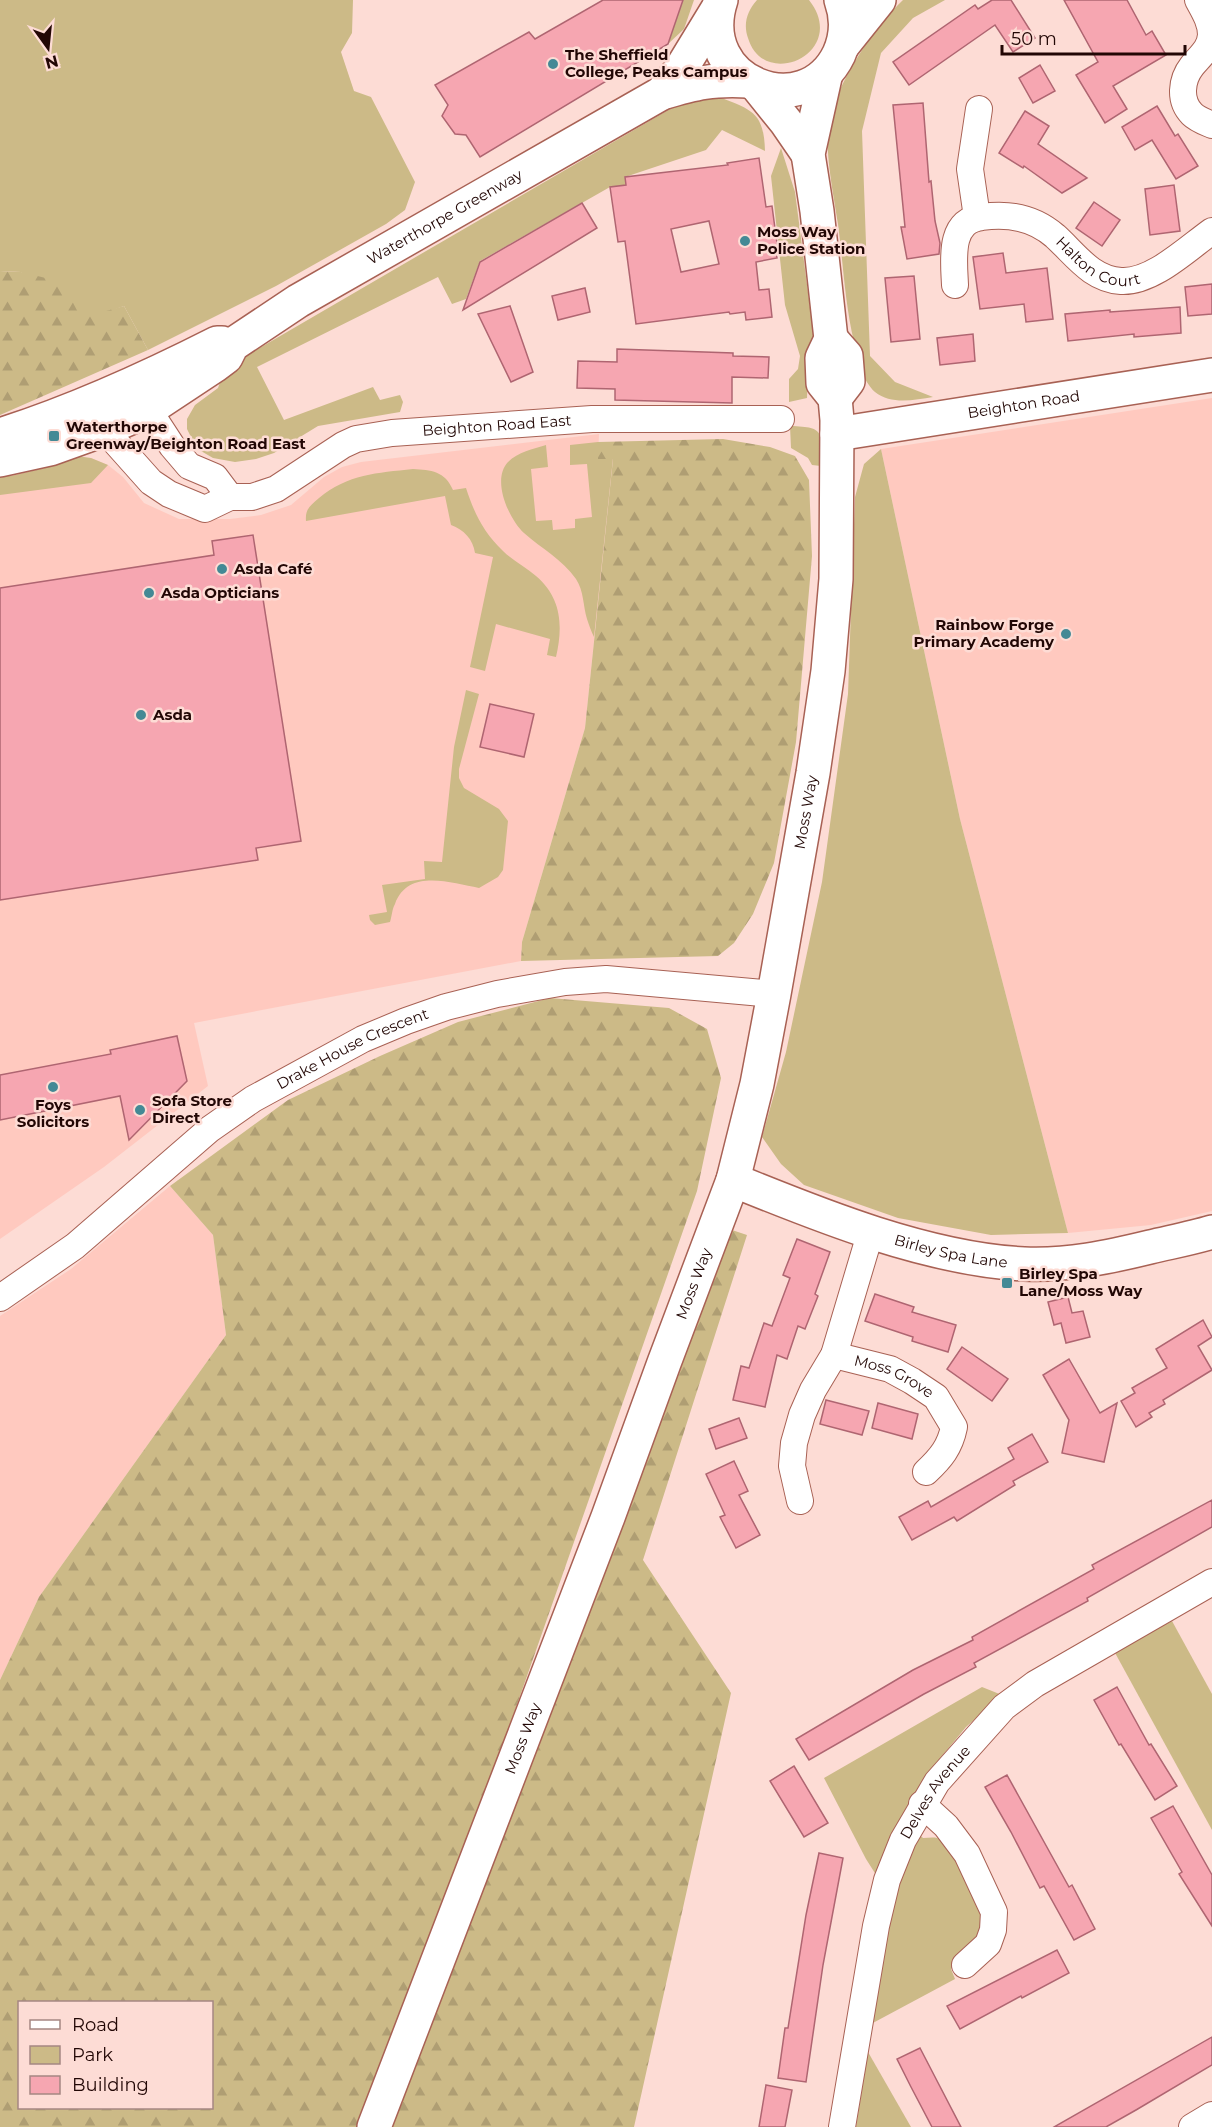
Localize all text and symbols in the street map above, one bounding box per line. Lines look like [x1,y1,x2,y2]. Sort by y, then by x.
north arrow [18,18,78,78]
scale bar [1002,18,1185,56]
text: 50 m [1011,28,1057,50]
place label: The Sheffield College, Peaks Campus [565,45,748,81]
text: N [43,51,60,73]
marker: The Sheffield College, Peaks Campus [546,57,560,71]
street label: Waterthorpe Greenway [364,164,526,268]
place label: Moss Way Police Station [757,222,865,258]
street label: Halton Court [1052,232,1142,290]
marker: Moss Way Police Station [738,234,752,248]
street label: Beighton Road [966,386,1081,422]
street label: Beighton Road East [422,410,572,440]
place label: Waterthorpe Greenway/Beighton Road East [66,417,306,453]
marker: Waterthorpe Greenway/Beighton Road East [47,429,61,443]
place label: Asda Café [233,559,313,578]
marker: Asda Café [215,562,229,576]
place label: Asda Opticians [160,583,279,602]
marker: Asda Opticians [142,586,156,600]
place label: Rainbow Forge Primary Academy [914,615,1055,651]
marker: Rainbow Forge Primary Academy [1059,627,1073,641]
place label: Asda [152,705,192,724]
marker: Asda [134,708,148,722]
street label: Moss Way [790,773,822,851]
street label: Drake House Crescent [273,1004,431,1093]
marker: Foys Solicitors [46,1080,60,1094]
place label: Sofa Store Direct [152,1091,232,1127]
place label: Foys Solicitors [17,1095,89,1131]
marker: Sofa Store Direct [133,1103,147,1117]
street label: Birley Spa Lane [892,1230,1009,1272]
street label: Moss Way [671,1244,716,1322]
place label: Birley Spa Lane/Moss Way [1019,1264,1143,1300]
marker: Birley Spa Lane/Moss Way [1000,1276,1014,1290]
street label: Moss Grove [852,1350,938,1402]
street label: Moss Way [500,1699,545,1777]
street label: Delves Avenue [896,1741,974,1842]
legend [18,2001,213,2109]
text: Road [72,2014,119,2036]
text: Park [72,2044,113,2066]
text: Building [72,2074,149,2096]

